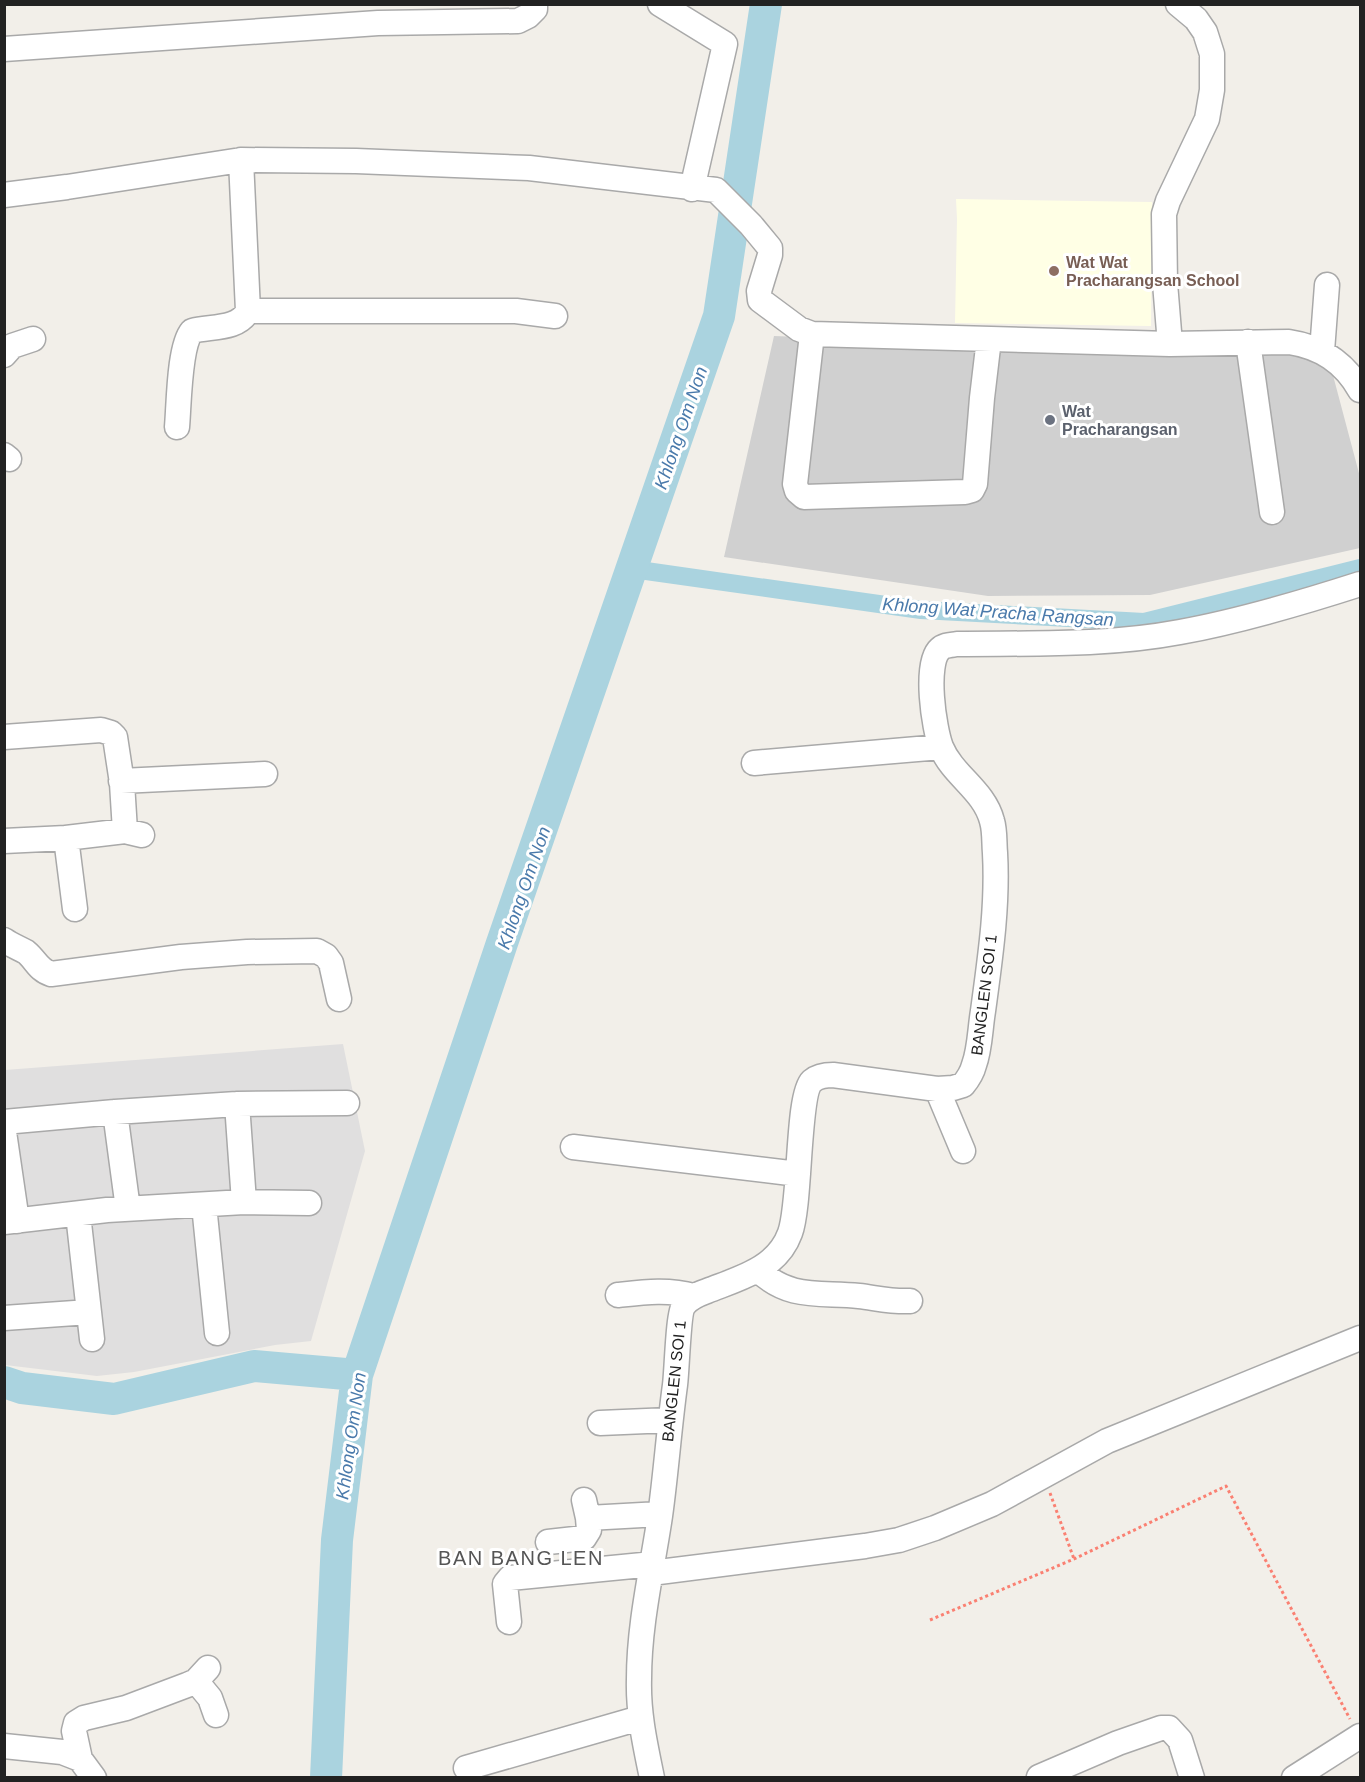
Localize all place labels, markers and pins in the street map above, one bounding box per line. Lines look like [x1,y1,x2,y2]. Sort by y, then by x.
place label: Wat Wat Pracharangsan School [1066,254,1239,289]
marker: Wat Wat Pracharangsan School [1047,264,1061,278]
place label: Wat Pracharangsan [1062,403,1178,438]
marker: Wat Pracharangsan [1043,413,1057,427]

